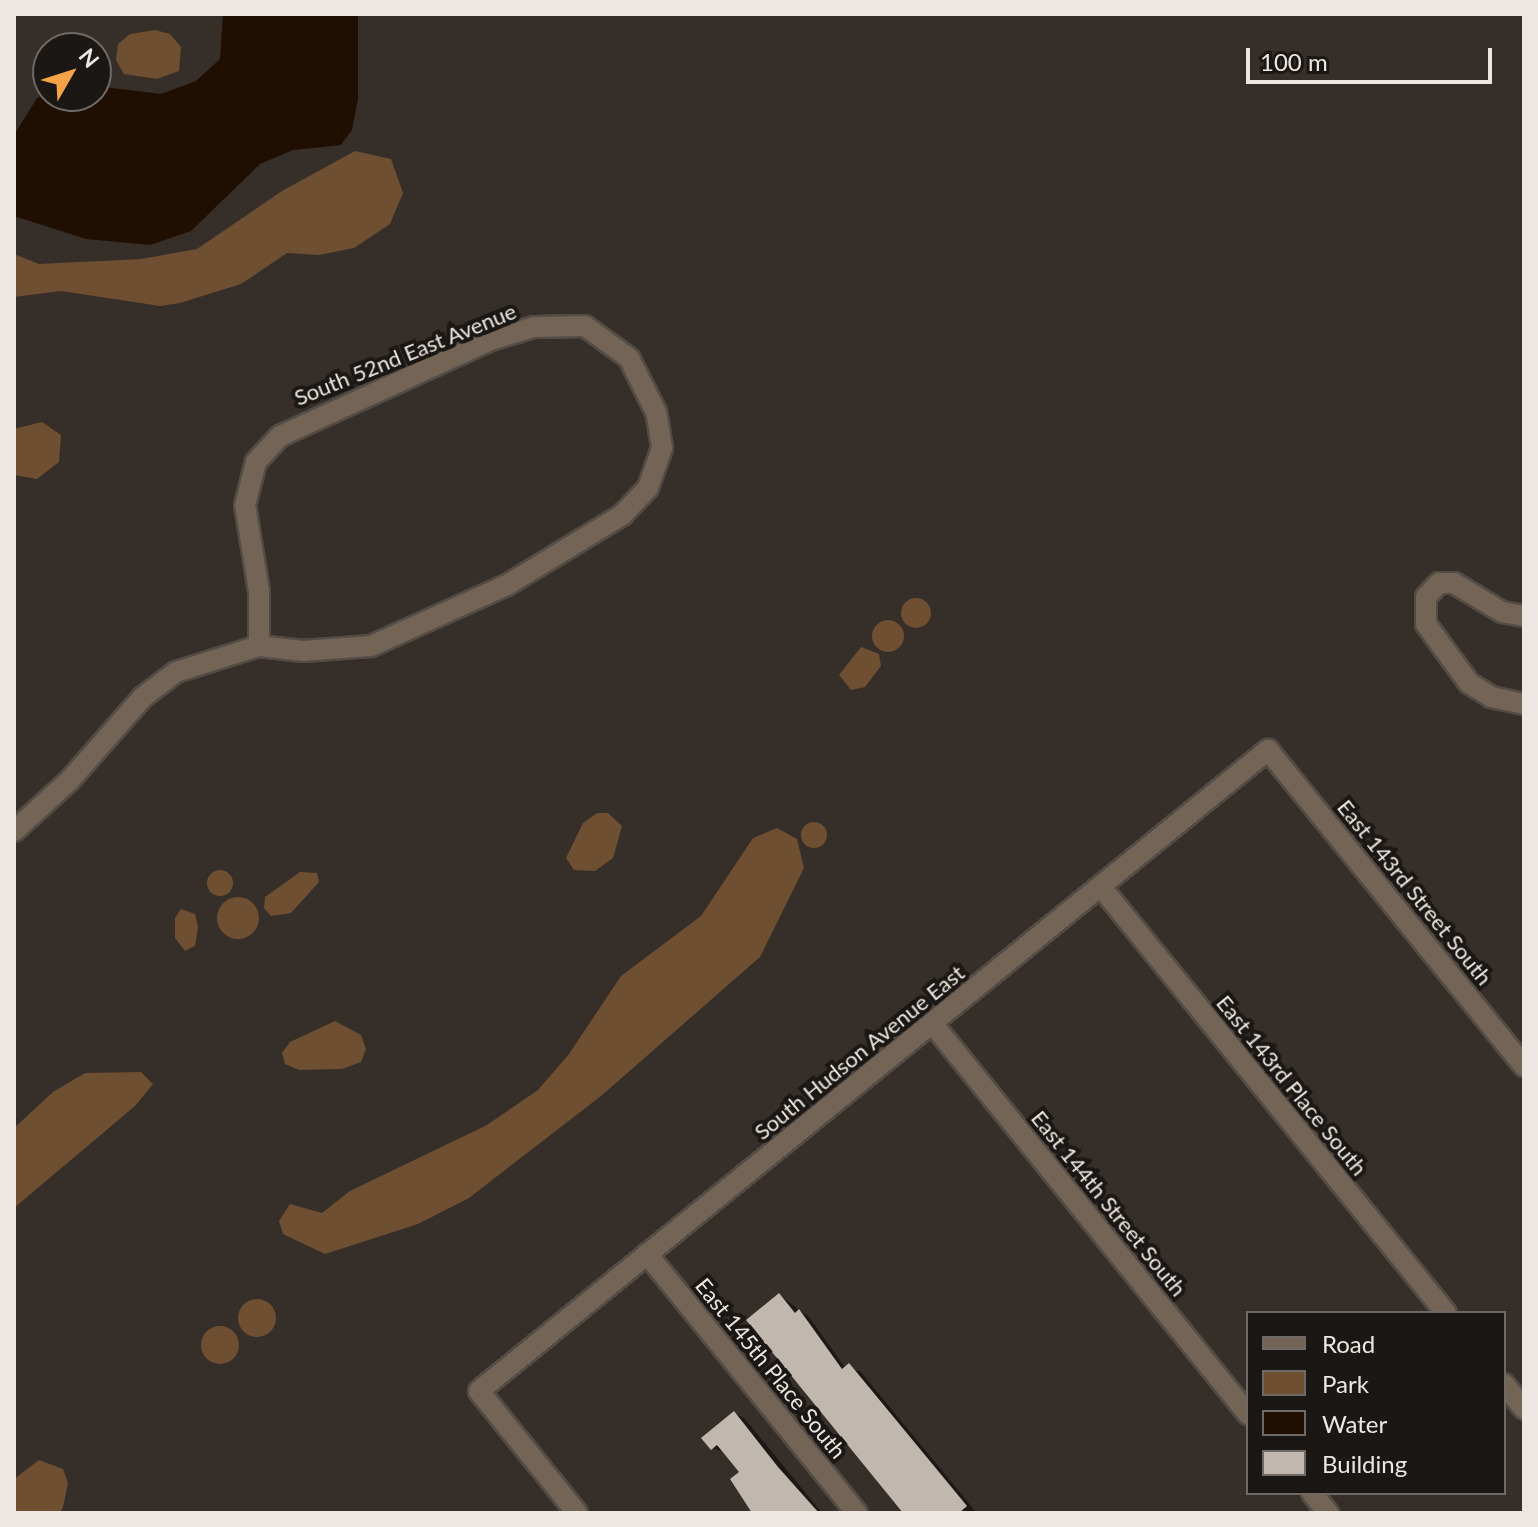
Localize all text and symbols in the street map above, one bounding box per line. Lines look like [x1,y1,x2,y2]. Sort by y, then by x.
north arrow [32,32,112,112]
scale bar [1250,32,1496,82]
text: N [74,43,105,73]
text: 100 m [1260,47,1328,76]
street label: South 52nd East Avenue [290,297,520,411]
street label: East 143rd Street South [1332,794,1498,990]
street label: South Hudson Avenue East [749,959,969,1145]
street label: East 143rd Place South [1211,990,1373,1180]
street label: East 144th Street South [1026,1105,1192,1301]
street label: East 145th Place South [690,1273,852,1463]
legend [1246,1311,1506,1495]
text: Road [1322,1329,1375,1358]
text: Park [1322,1369,1369,1398]
text: Water [1322,1409,1387,1438]
text: Building [1322,1449,1407,1478]

